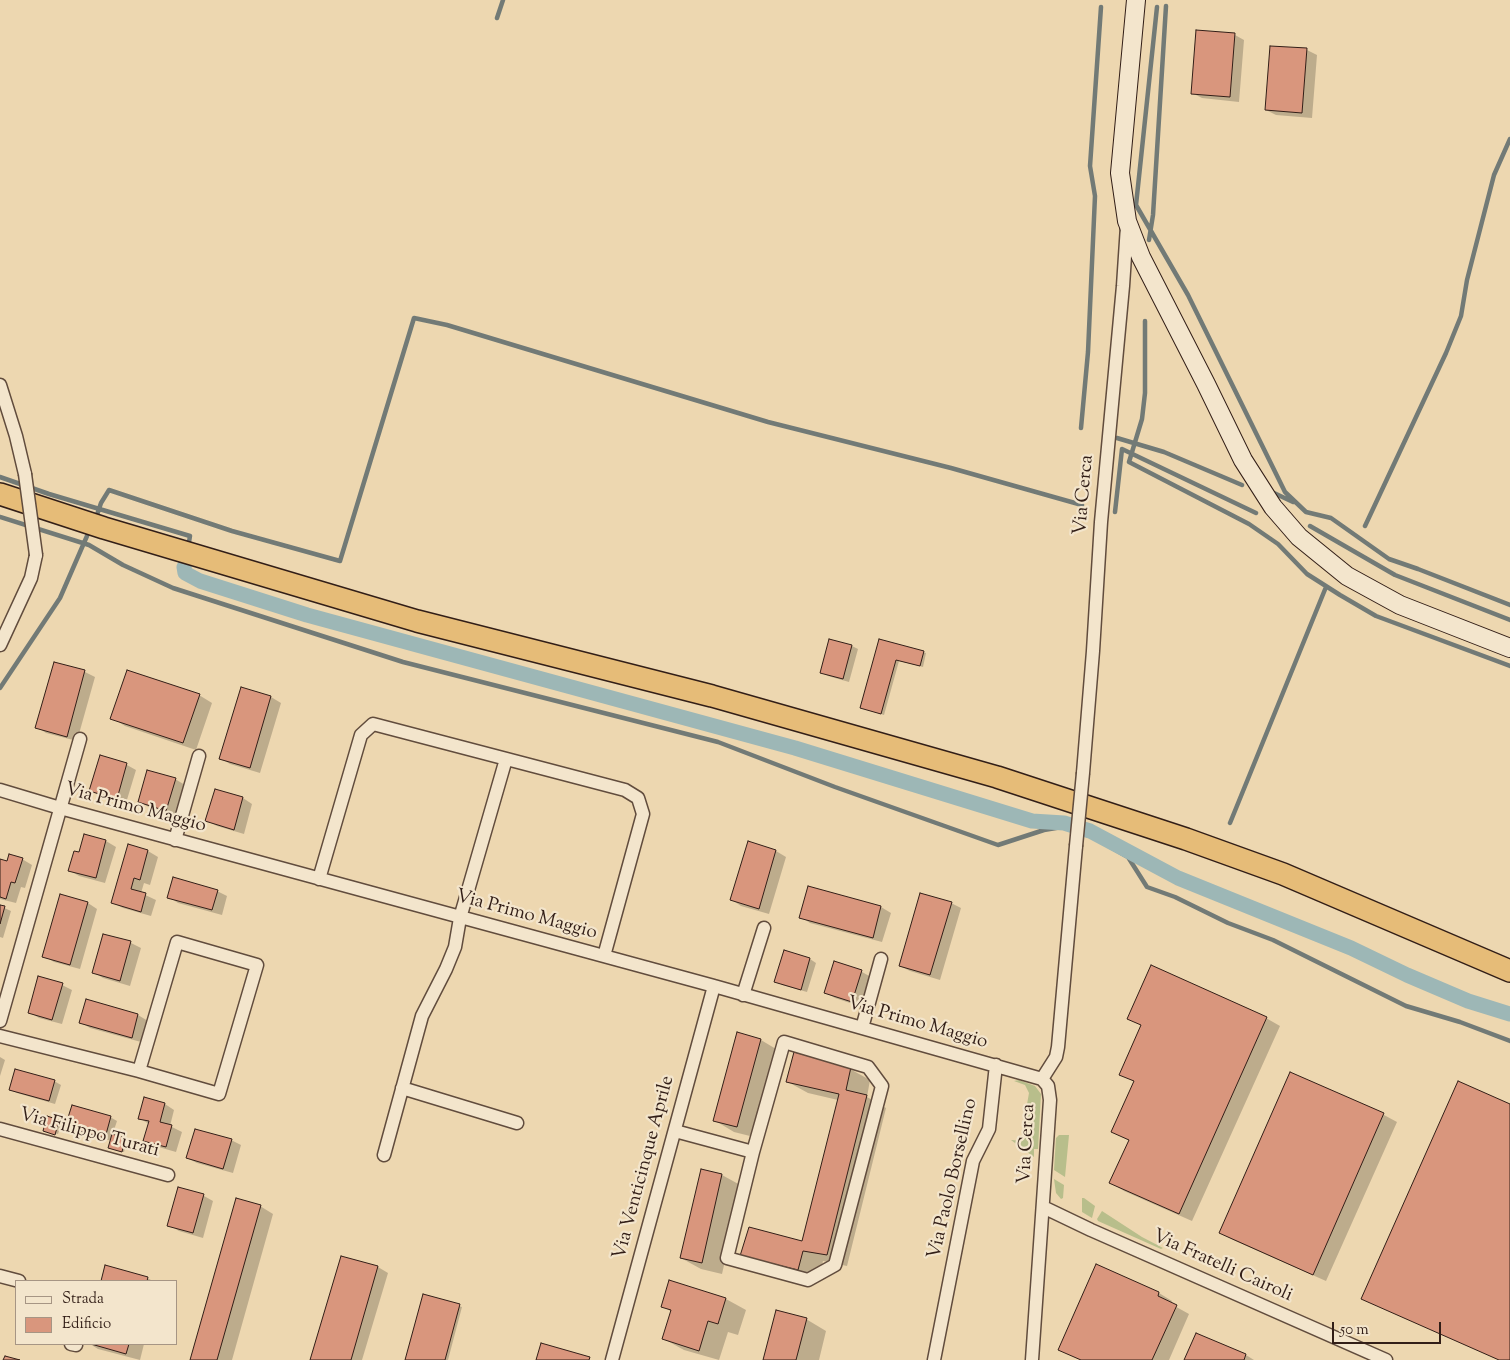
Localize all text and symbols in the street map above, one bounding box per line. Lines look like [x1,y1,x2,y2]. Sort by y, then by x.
street label: Via Cerca [1070,454,1100,536]
street label: Via Primo Maggio [62,779,208,839]
street label: Via Primo Maggio [453,886,599,946]
street label: Via Primo Maggio [844,993,990,1055]
street label: Via Venticinque Aprile [610,1074,680,1262]
street label: Via Paolo Borsellino [924,1096,984,1262]
street label: Via Cerca [1015,1103,1041,1185]
street label: Via Filippo Turati [16,1104,162,1164]
street label: Via Fratelli Cairoli [1148,1226,1296,1308]
legend [15,1280,178,1345]
text: Strada [62,1289,104,1310]
scale bar [1335,1312,1444,1344]
text: Edificio [62,1314,111,1335]
text: 50 m [1340,1320,1369,1341]

